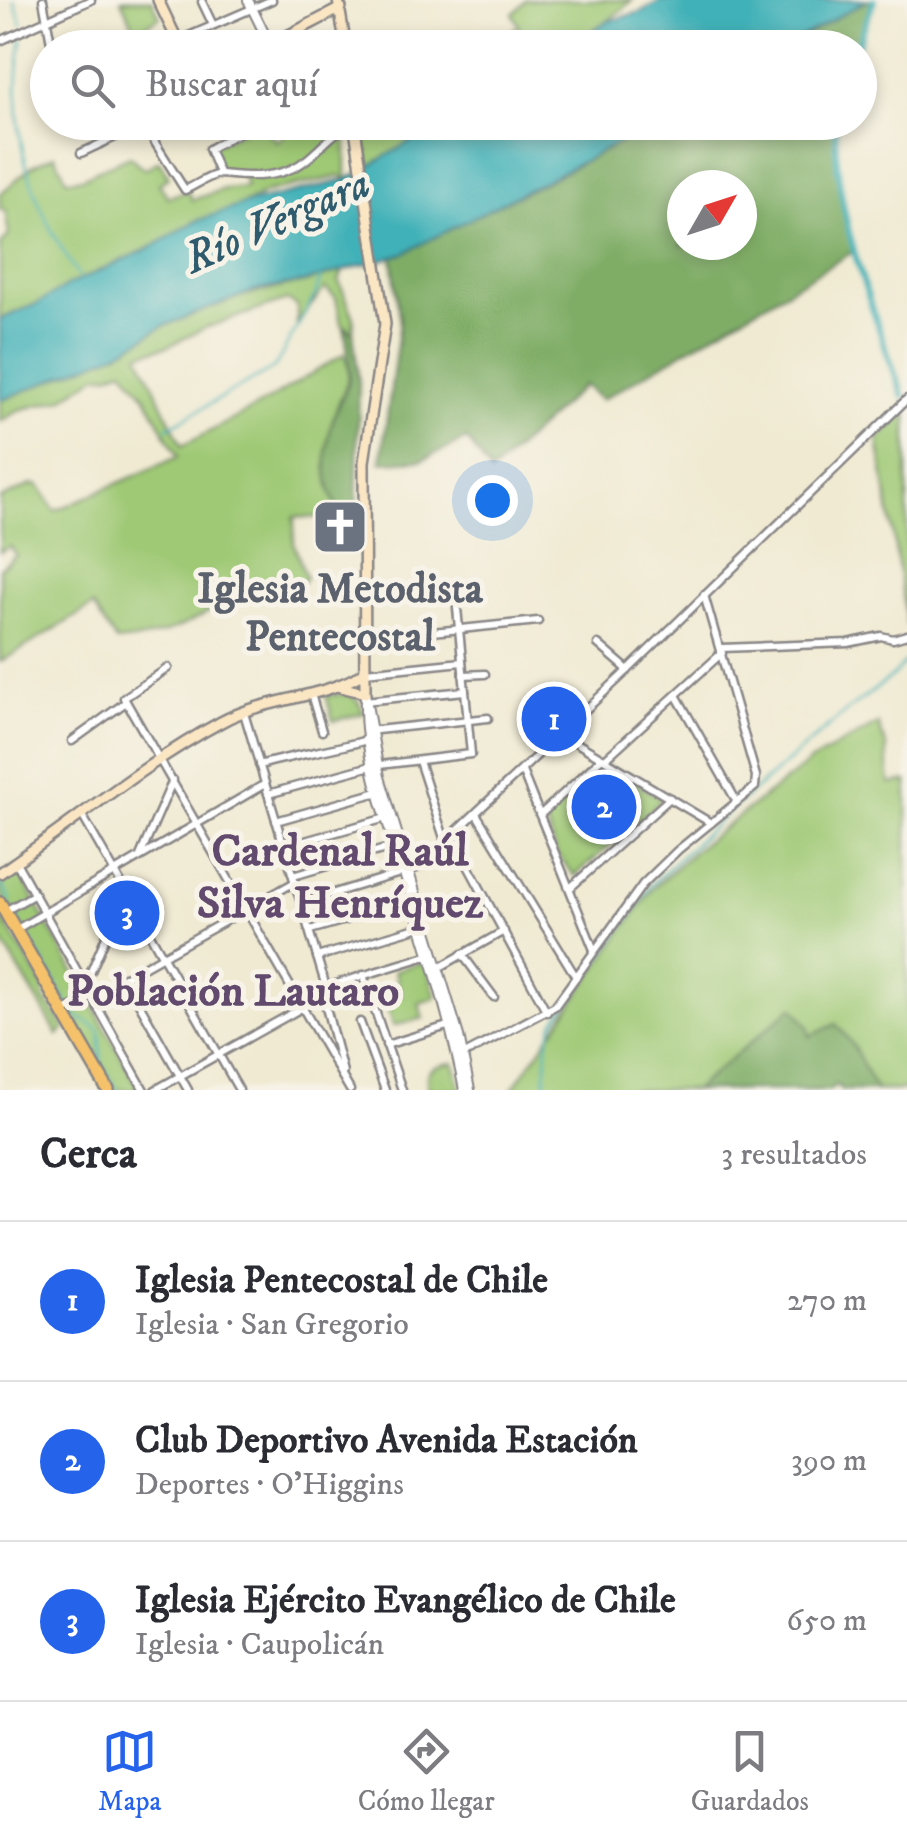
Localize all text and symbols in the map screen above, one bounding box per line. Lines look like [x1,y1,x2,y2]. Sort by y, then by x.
search box [30,30,877,140]
icon: search [65,58,120,113]
text: Buscar aquí [145,61,318,109]
water label: Río Vergara [174,156,379,288]
north arrow [667,170,757,260]
your location [467,475,518,526]
church icon: Iglesia Metodista Pentecostal [310,497,370,557]
place label: Iglesia Metodista Pentecostal [197,564,484,664]
pin: 1 [522,682,586,756]
pin: 2 [572,770,636,844]
district label: Cardenal Raúl Silva Henríquez [197,824,484,932]
pin: 3 [94,876,160,950]
district label: Población Lautaro [67,964,399,1020]
text: Cerca [40,1129,137,1181]
text: 3 resultados [721,1135,867,1175]
text: Iglesia Pentecostal de Chile [135,1257,548,1305]
text: 1 [67,1281,78,1321]
text: 270 m [787,1281,867,1321]
text: Iglesia · San Gregorio [135,1305,409,1345]
text: Club Deportivo Avenida Estación [135,1417,638,1465]
text: 2 [65,1441,80,1481]
text: 390 m [791,1441,867,1481]
text: Deportes · O'Higgins [135,1465,404,1505]
text: Iglesia Ejército Evangélico de Chile [135,1577,676,1625]
text: 3 [67,1601,78,1641]
text: 650 m [786,1601,867,1641]
text: Iglesia · Caupolicán [135,1625,384,1665]
tab: Mapa [98,1724,162,1819]
tab: Cómo llegar [358,1724,495,1819]
tab: Guardados [691,1724,809,1819]

